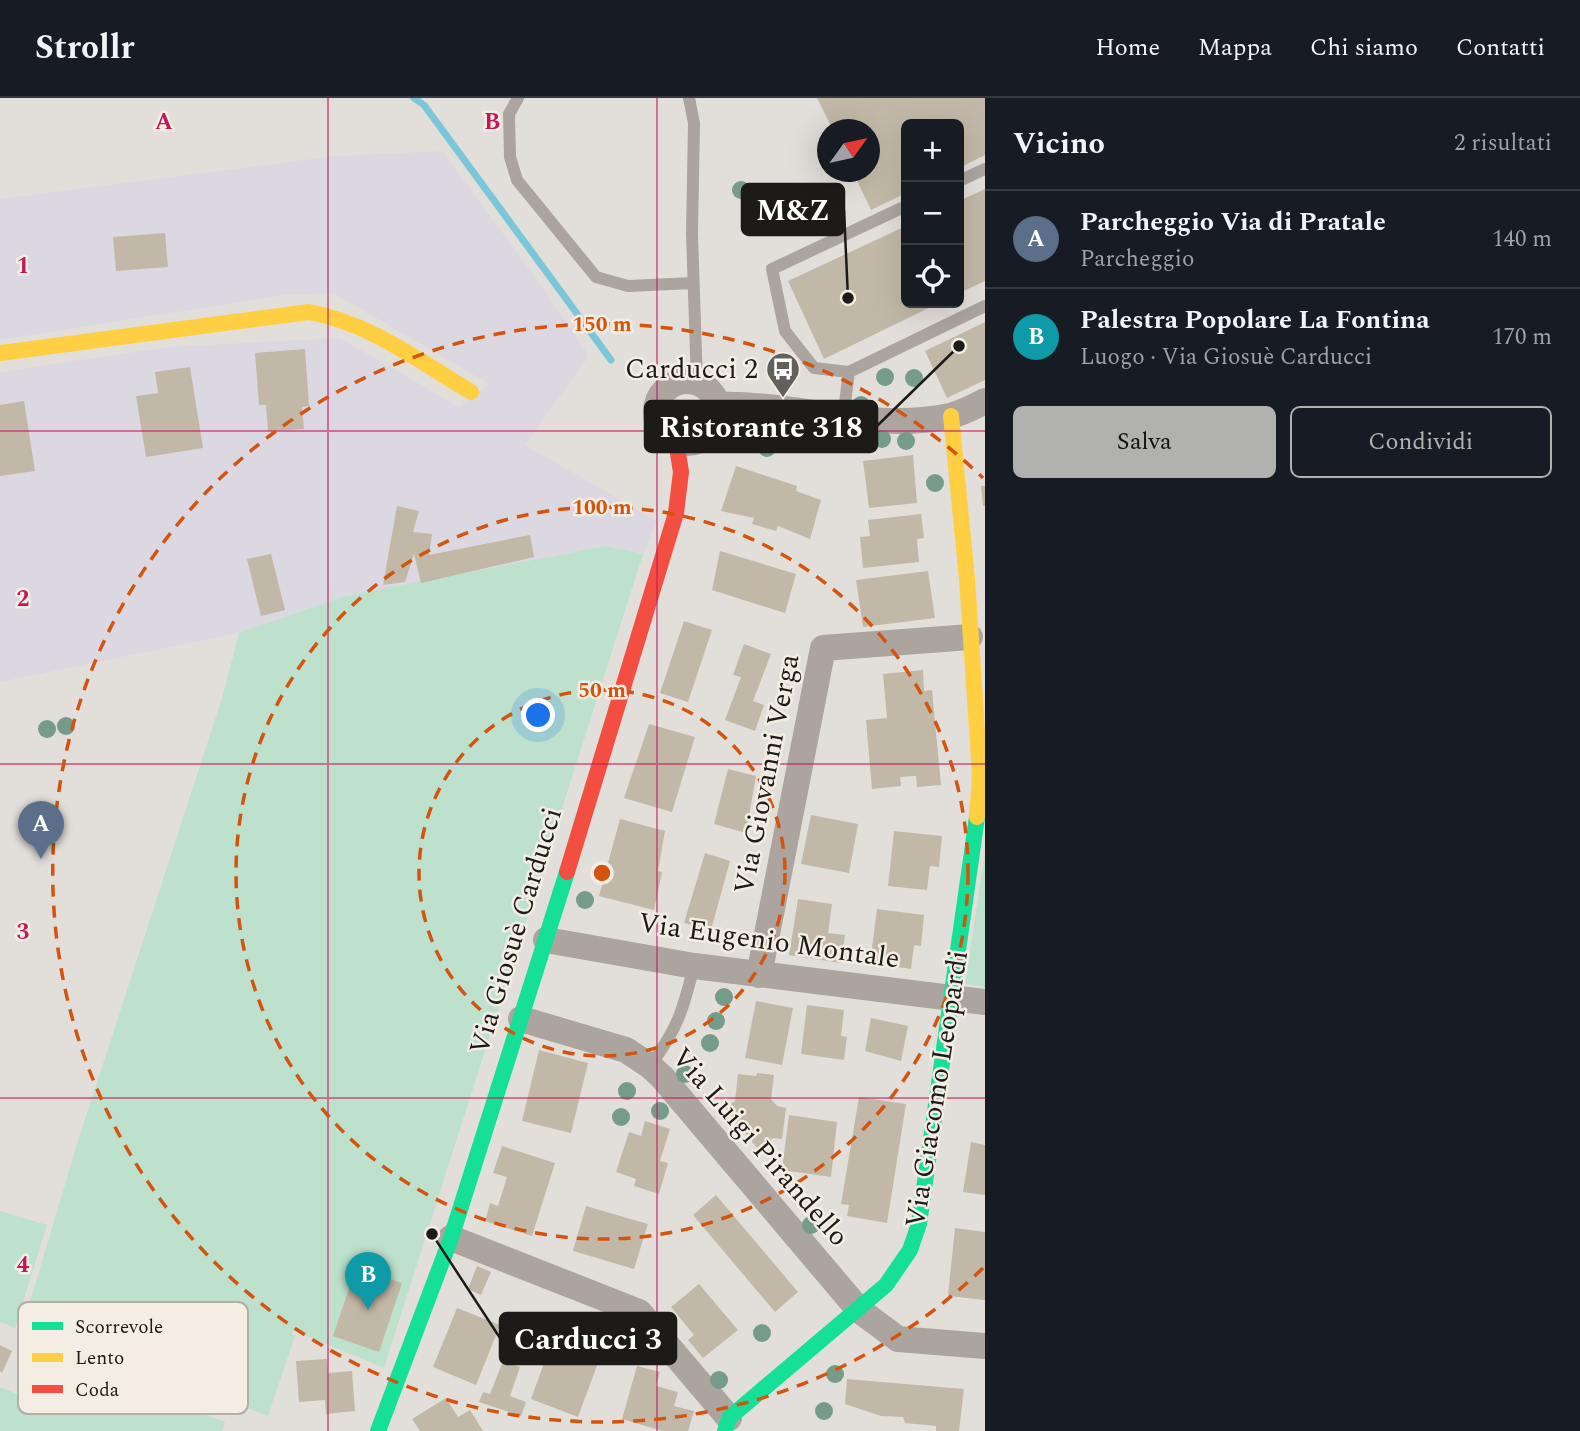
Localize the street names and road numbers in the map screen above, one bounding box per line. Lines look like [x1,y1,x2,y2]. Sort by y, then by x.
street label: Via Giovanni Verga [723,650,811,898]
street label: Via Giosuè Carducci [458,802,574,1060]
street label: Via Eugenio Montale [636,901,902,981]
street label: Via Giacomo Leopardi [894,947,980,1231]
street label: Via Luigi Pirandello [661,1038,859,1256]

